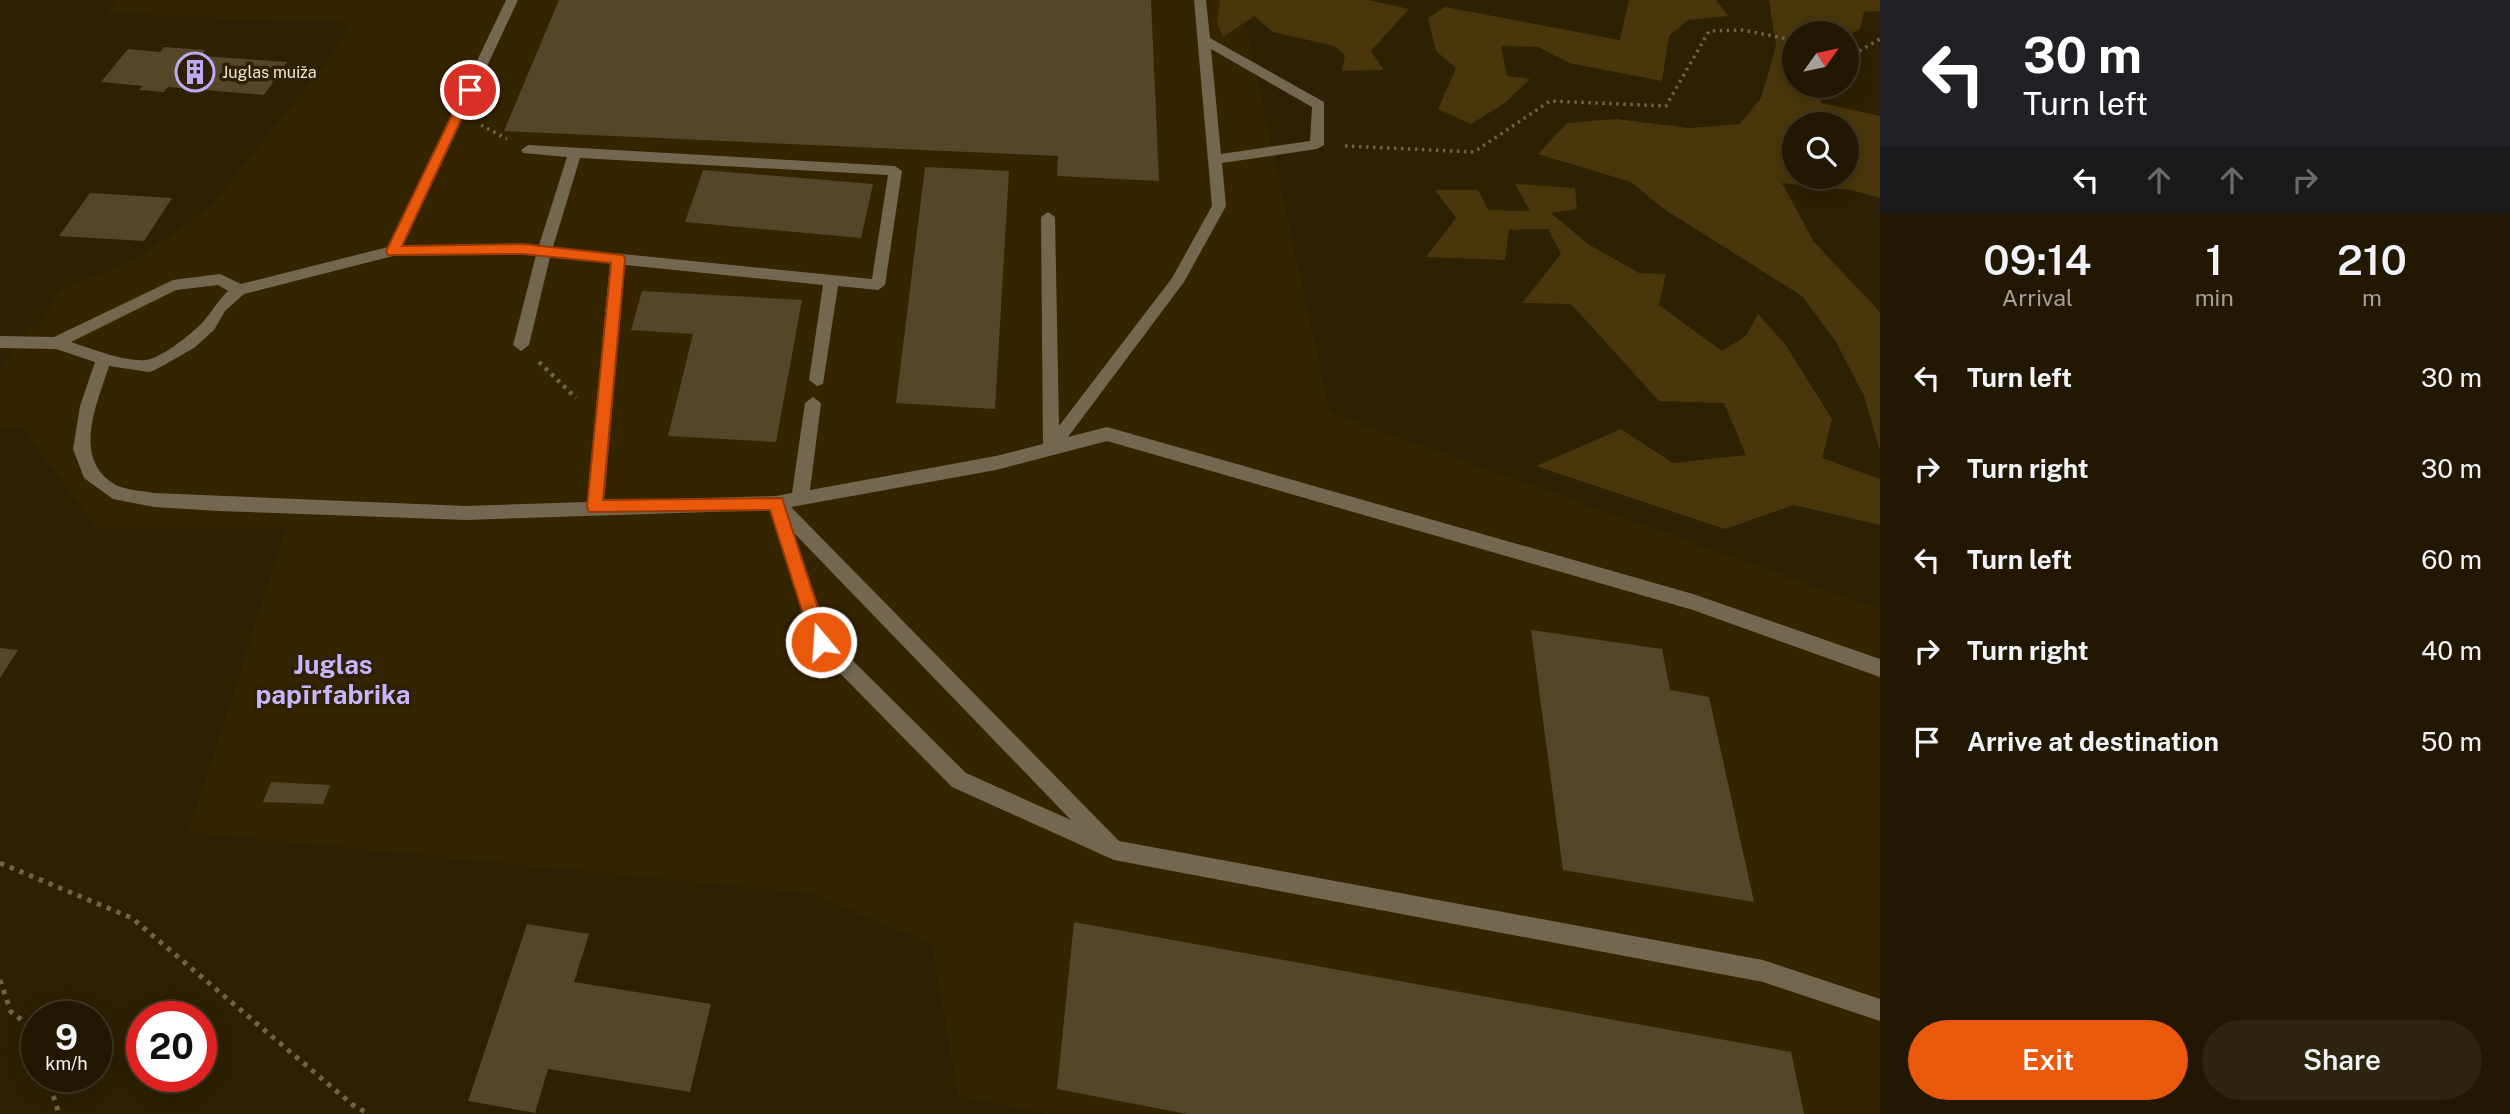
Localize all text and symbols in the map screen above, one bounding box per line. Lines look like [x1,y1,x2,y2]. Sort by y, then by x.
north arrow [1782,21,1858,98]
map controls [1782,21,1859,189]
text: 30 m [2023,26,2142,84]
icon: left [1908,28,1999,119]
building icon: Juglas muiža [174,51,216,93]
pin [440,60,500,120]
place label: Juglas muiža [222,63,317,82]
icon: arrive [451,71,489,109]
text: Turn left [2023,85,2148,122]
button: search [1782,112,1859,189]
icon: left [2067,161,2105,199]
icon: ahead [2140,161,2178,199]
icon: ahead [2213,161,2251,199]
icon: right [2286,161,2324,199]
text: 09:14 [1983,235,2092,284]
text: 1 [2205,235,2223,284]
text: 210 [2337,235,2407,284]
text: Arrival [2002,284,2073,311]
text: min [2195,284,2234,311]
text: m [2362,284,2382,311]
icon: left [1908,359,1946,397]
text: Turn left [1967,362,2072,393]
text: 30 m [2421,362,2482,393]
icon: right [1908,450,1946,488]
text: Turn right [1967,453,2089,484]
text: 30 m [2421,453,2482,484]
icon: left [1908,541,1946,579]
text: Turn left [1967,544,2072,575]
text: 60 m [2421,544,2482,575]
position arrow [784,605,858,679]
icon: right [1908,632,1946,670]
text: Turn right [1967,635,2089,666]
text: 40 m [2421,635,2482,666]
district label: Juglas papīrfabrika [256,649,410,710]
icon: arrive [1908,723,1946,761]
text: Arrive at destination [1967,726,2219,757]
text: 50 m [2421,726,2482,757]
speed limit sign: 20 [126,1001,217,1092]
text: 9 [55,1017,78,1058]
button: Exit [1908,1020,2188,1100]
button: Share [2202,1020,2482,1100]
text: km/h [45,1053,88,1074]

